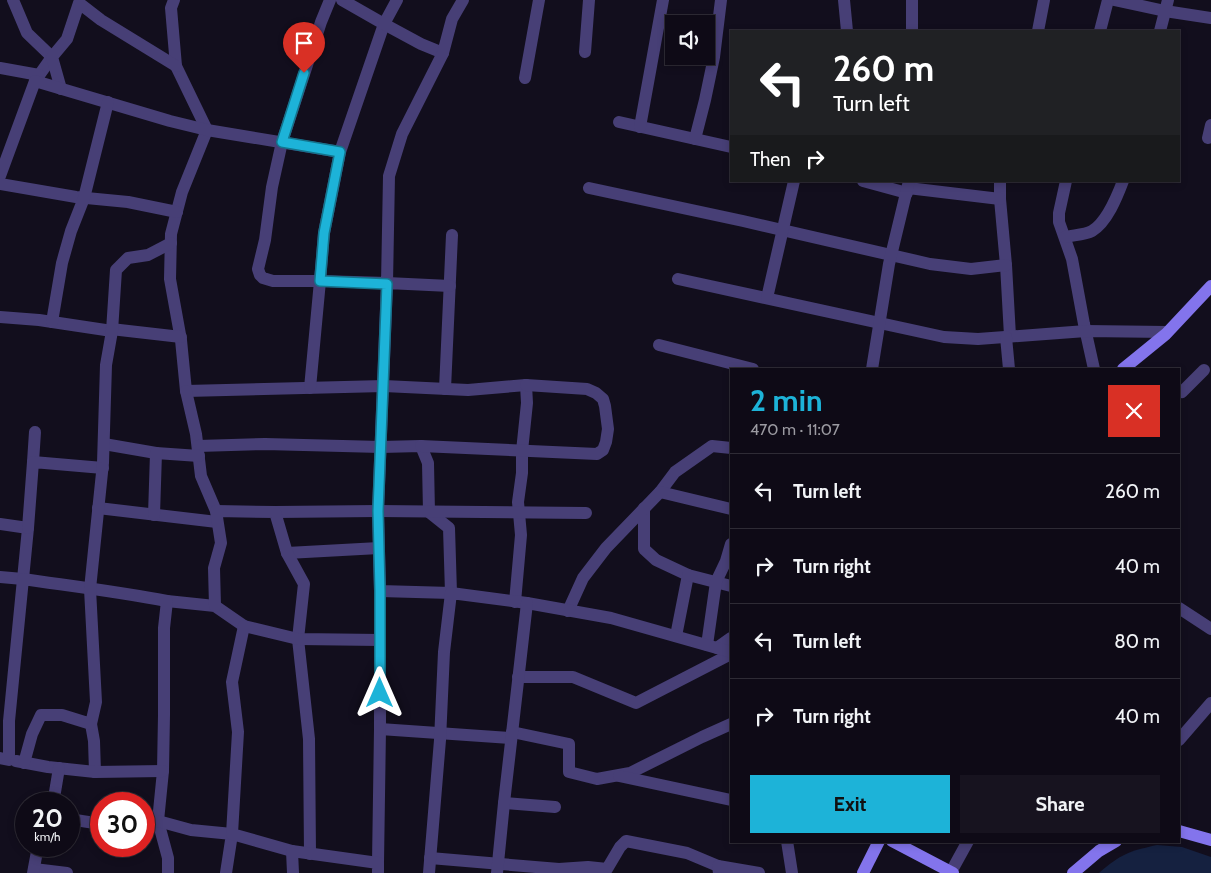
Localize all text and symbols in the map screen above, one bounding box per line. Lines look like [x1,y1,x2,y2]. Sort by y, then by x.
map controls [665,15,715,65]
button: sound [665,15,715,65]
pin [283,22,325,73]
icon: arrive [290,29,318,57]
text: 260 m [833,47,934,90]
icon: left [750,50,815,115]
text: Turn left [833,90,910,117]
icon: right [801,145,829,173]
text: Then [750,148,791,171]
text: 2 min [750,382,822,419]
button: close [1108,385,1160,437]
text: 470 m · 11:07 [750,420,840,439]
icon: left [750,477,778,505]
text: Turn left [793,480,861,503]
text: 260 m [1105,480,1160,503]
icon: right [750,552,778,580]
text: Turn right [793,555,871,578]
text: 40 m [1115,555,1160,578]
icon: left [750,627,778,655]
text: Turn left [793,630,861,653]
text: 80 m [1114,630,1160,653]
position arrow [353,666,405,718]
icon: right [750,702,778,730]
text: Turn right [793,705,871,728]
text: 40 m [1115,705,1160,728]
button: Exit [750,775,950,833]
button: Share [960,775,1160,833]
speed limit sign: 30 [90,792,155,857]
text: 20 [32,803,63,833]
text: km/h [34,829,61,844]

